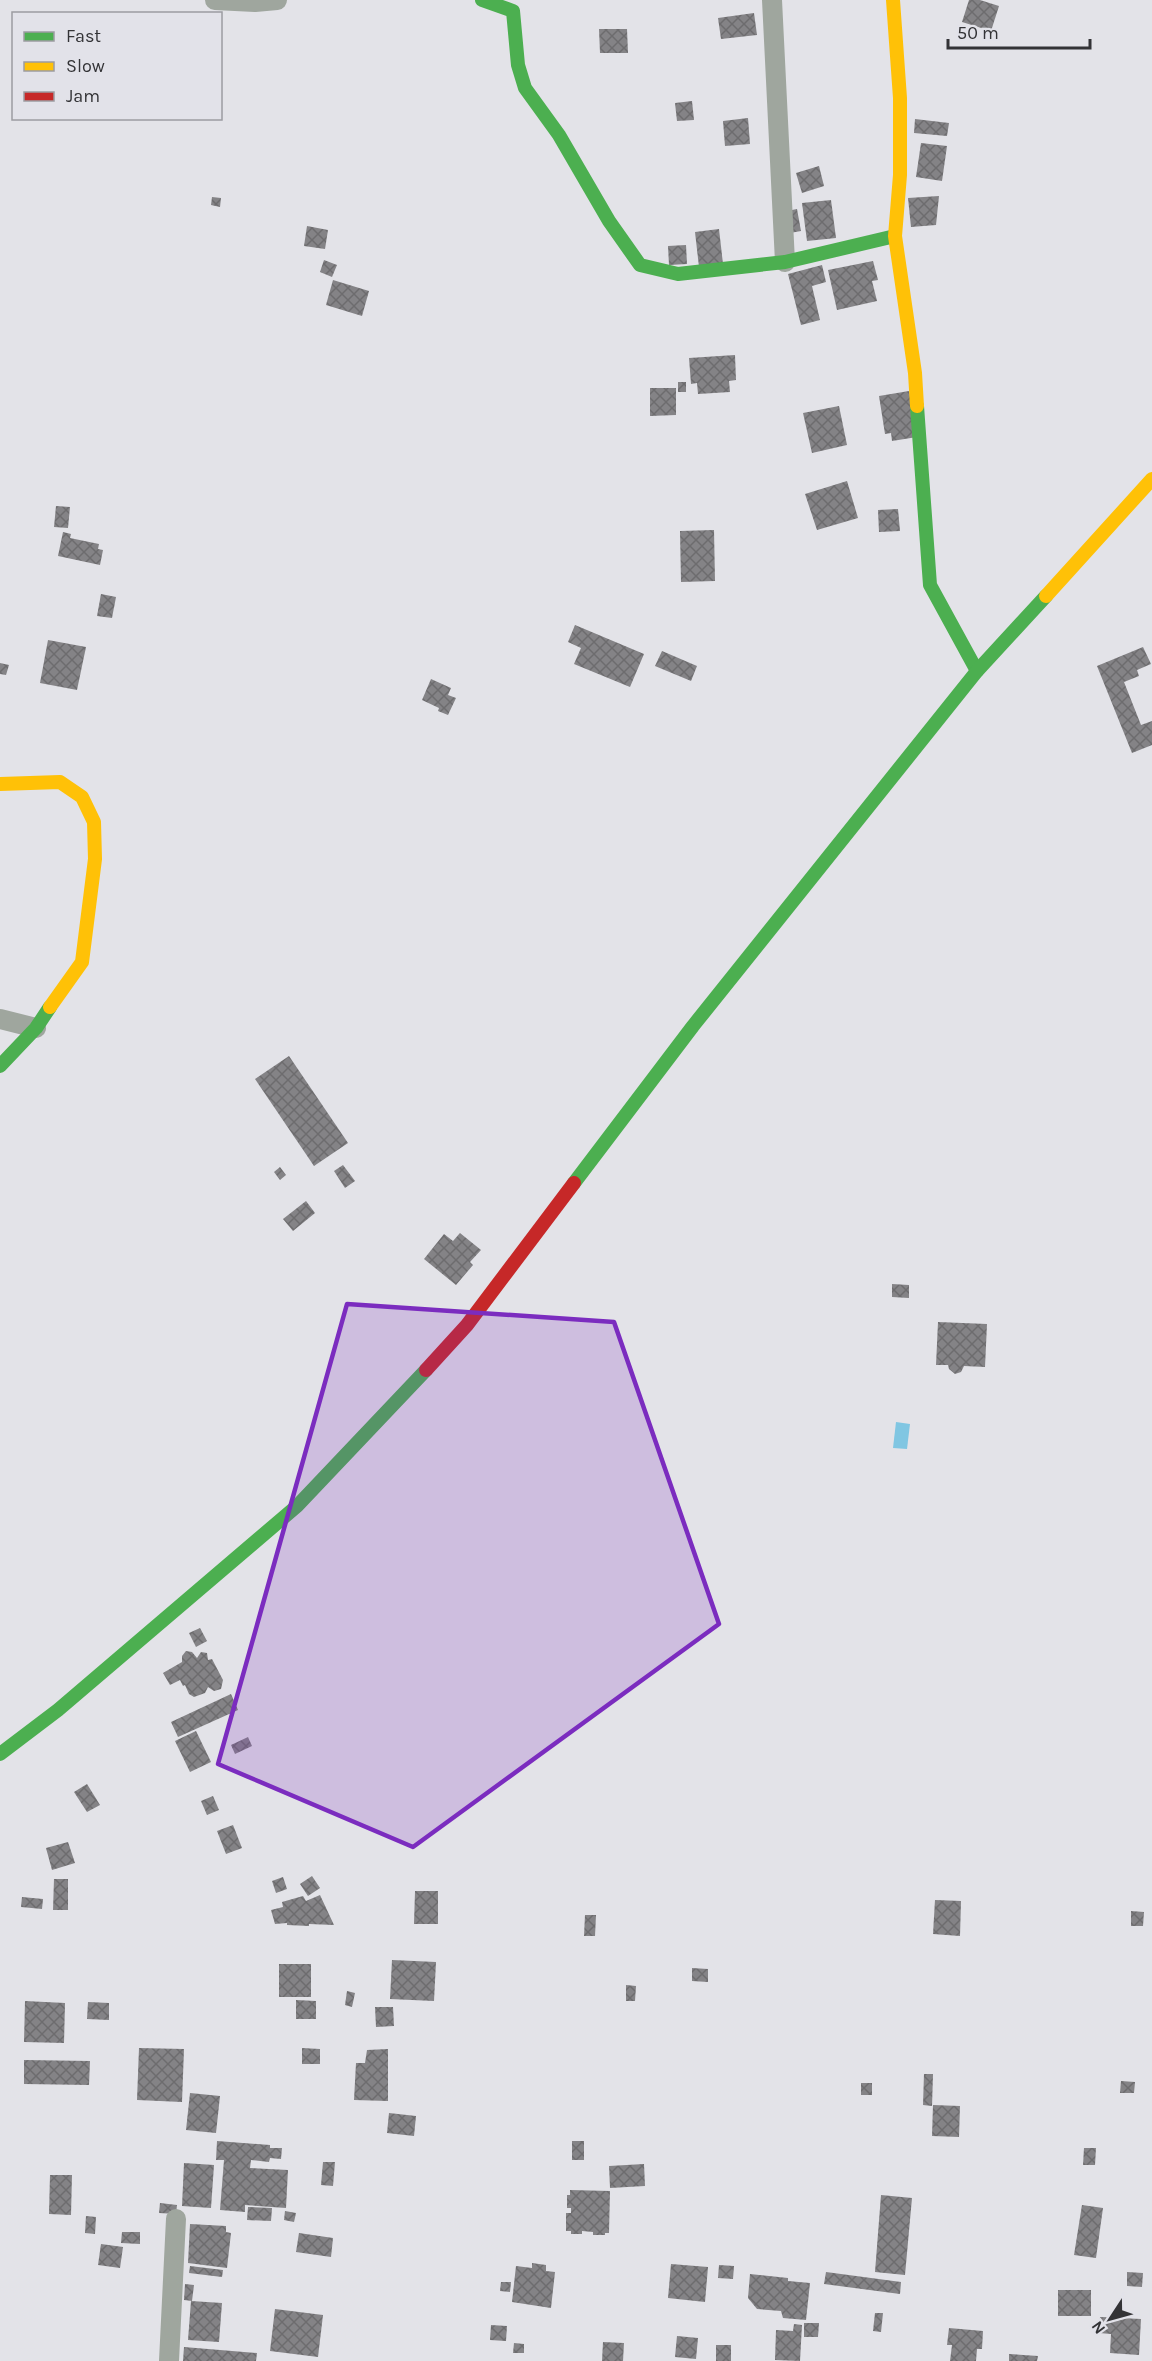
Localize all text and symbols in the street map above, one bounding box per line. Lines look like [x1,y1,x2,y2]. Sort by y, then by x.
legend [12,12,222,120]
scale bar [948,12,1090,50]
text: 50 m [957,22,999,44]
text: Fast [66,25,101,47]
text: Slow [66,55,105,77]
text: Jam [66,85,100,107]
north arrow [1080,2289,1140,2349]
text: N [1087,2317,1109,2338]

